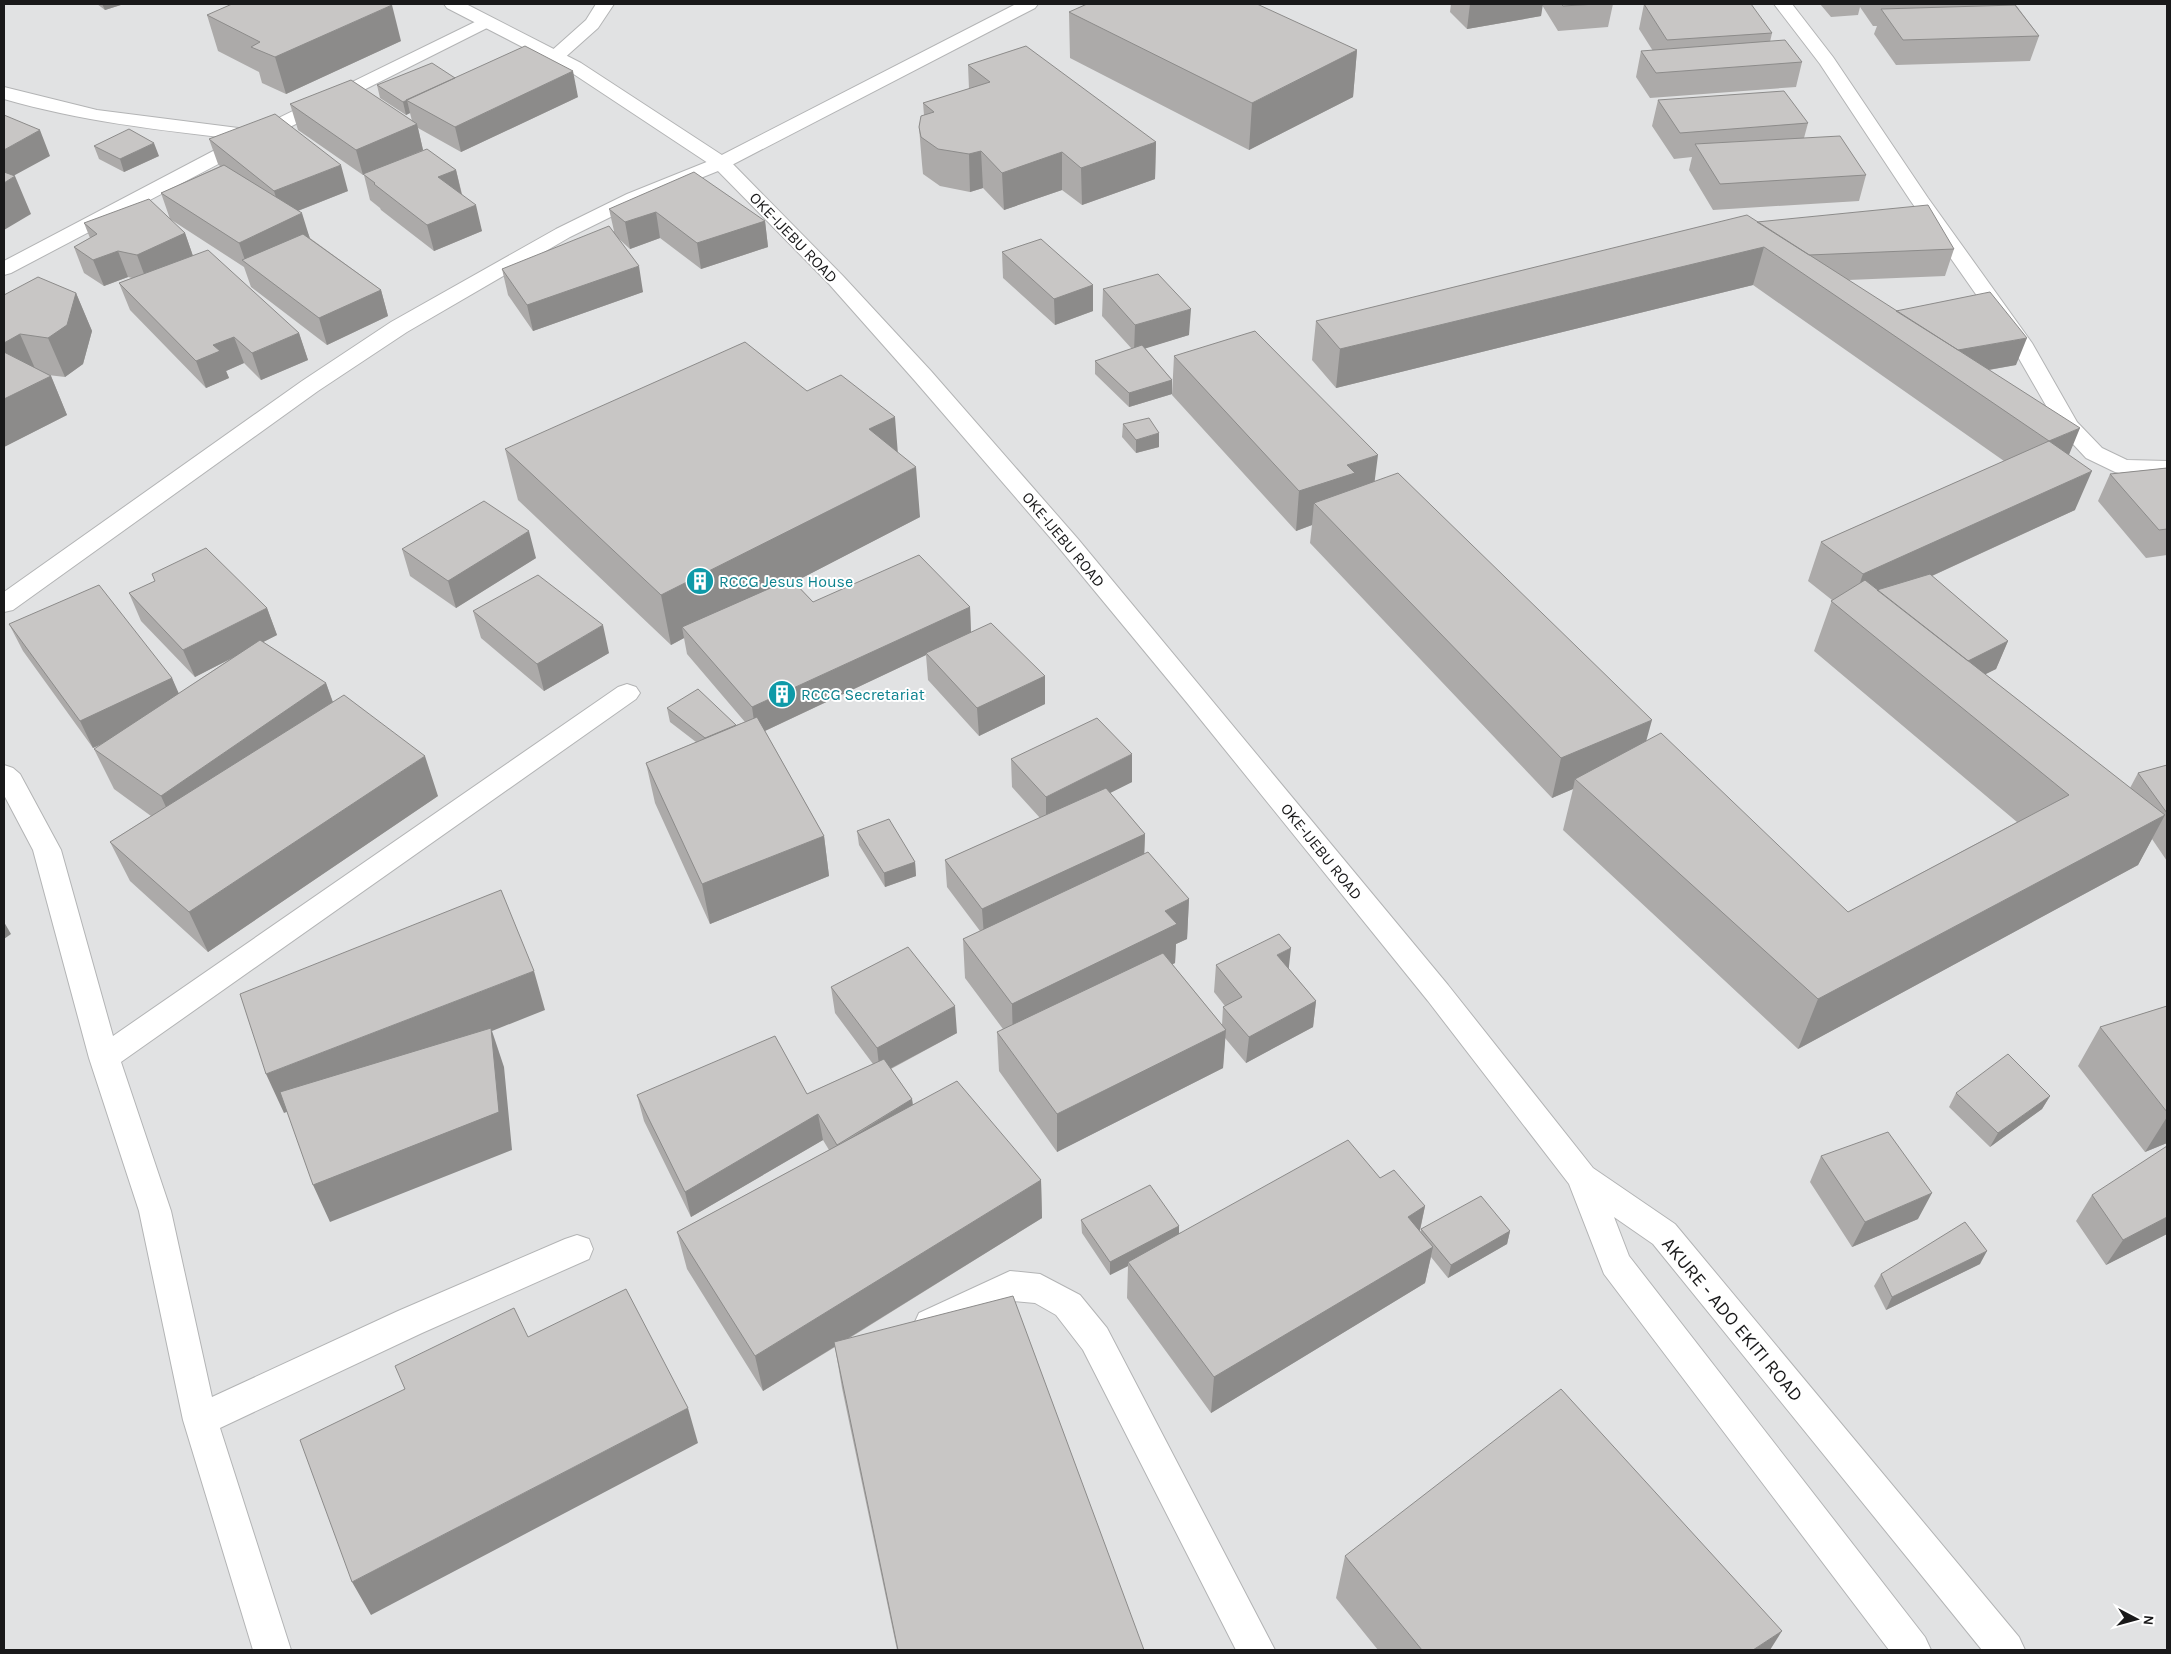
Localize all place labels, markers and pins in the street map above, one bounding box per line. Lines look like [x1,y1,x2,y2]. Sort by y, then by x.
building icon: RCCG Jesus House [685,566,715,596]
place label: RCCG Jesus House [719,572,853,591]
building icon: RCCG Secretariat [767,679,797,709]
place label: RCCG Secretariat [801,685,925,704]

